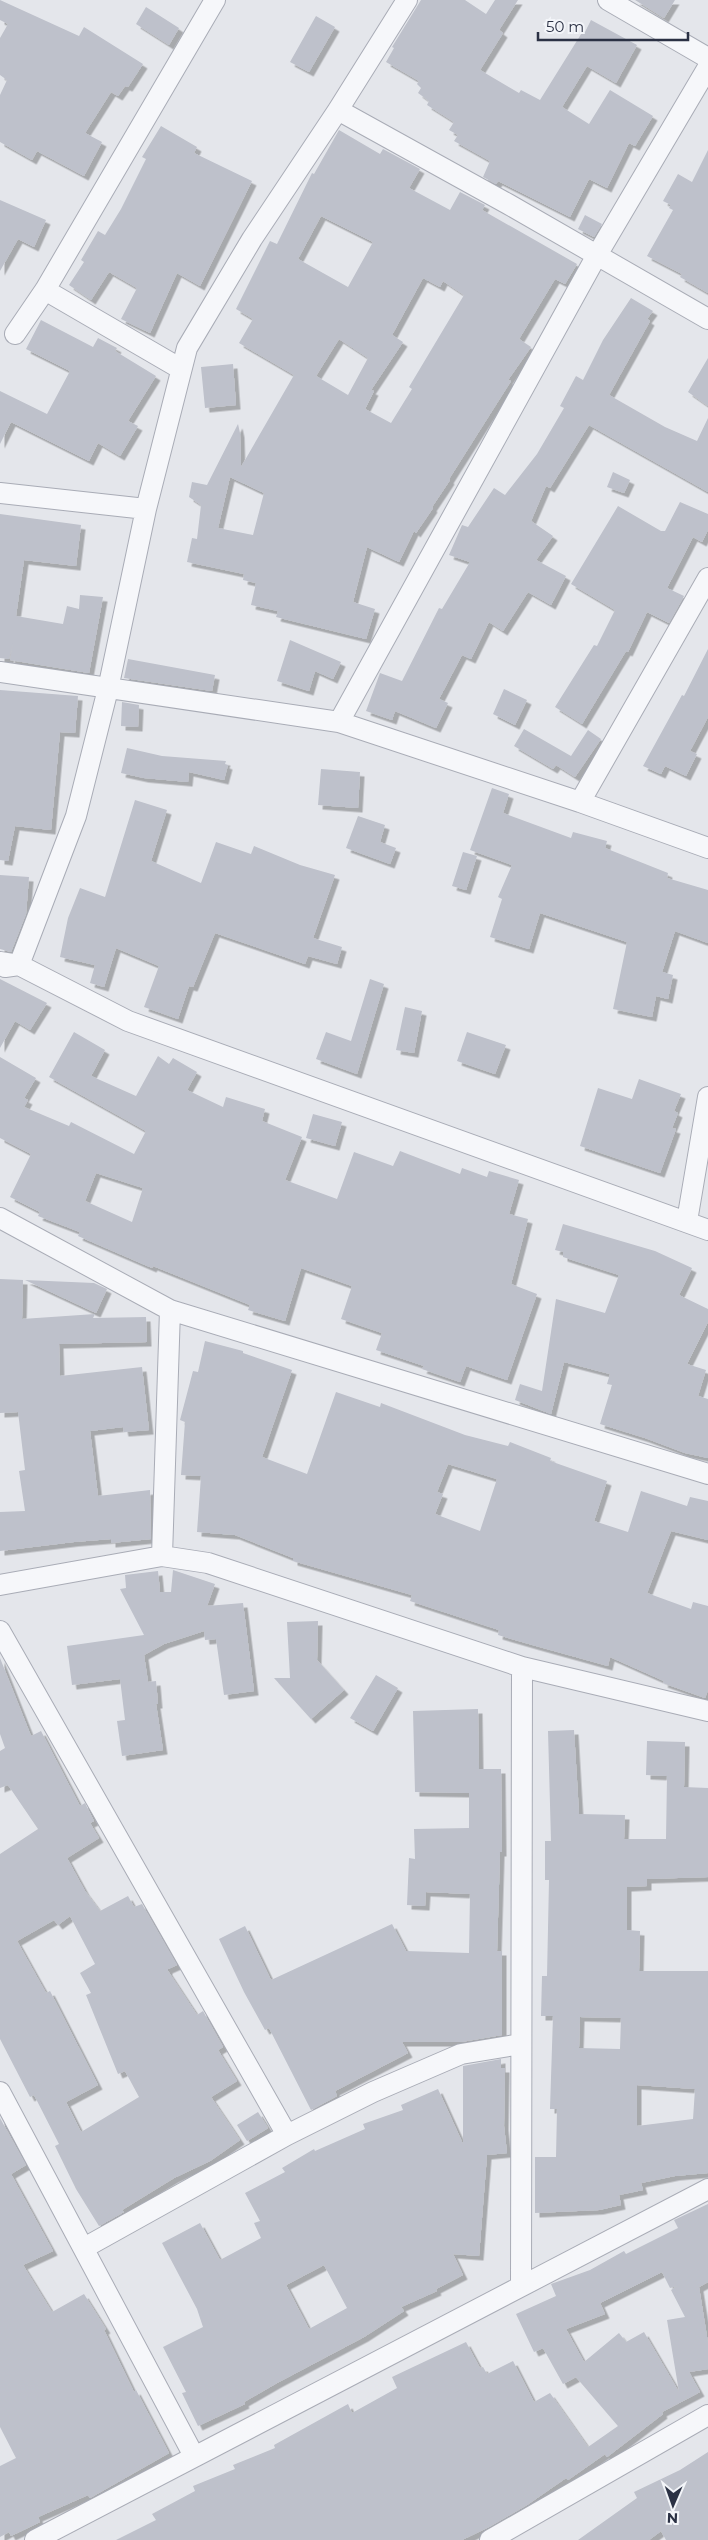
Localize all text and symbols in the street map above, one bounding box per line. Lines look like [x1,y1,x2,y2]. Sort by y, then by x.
scale bar [538,10,688,42]
text: 50 m [546,17,584,36]
north arrow [648,2480,698,2530]
text: N [667,2509,679,2527]

